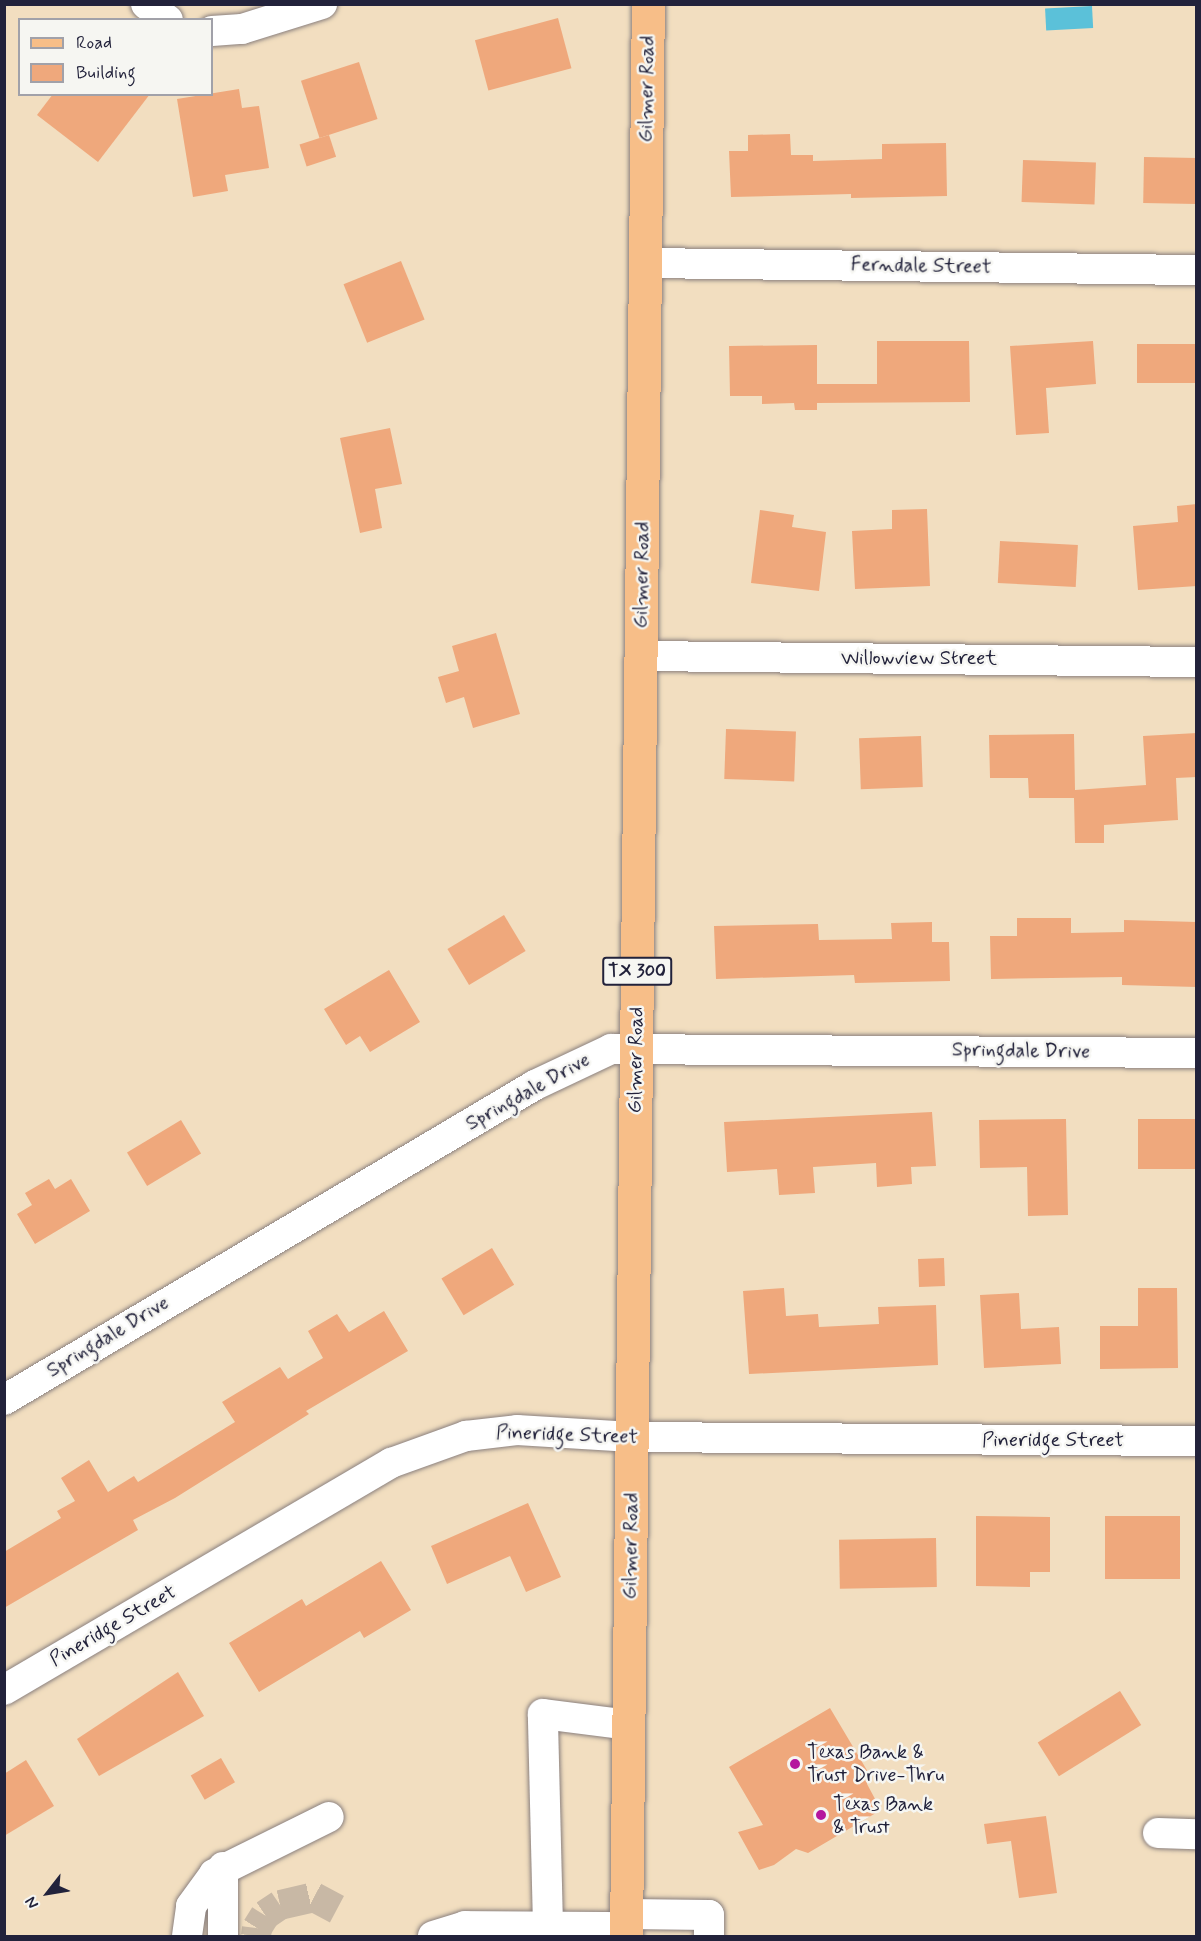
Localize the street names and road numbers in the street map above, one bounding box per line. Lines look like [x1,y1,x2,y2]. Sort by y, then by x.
street label: Gilmer Road [634,35,660,143]
street label: Ferndale Street [851,253,991,279]
street label: Gilmer Road [629,521,655,629]
street label: Willowview Street [841,646,997,670]
road number: TX 300 [601,956,673,986]
street label: Gilmer Road [623,1006,649,1114]
street label: Springdale Drive [952,1038,1090,1064]
street label: Springdale Drive [462,1048,594,1136]
street label: Springdale Drive [43,1291,173,1383]
street label: Pineridge Street [496,1421,638,1449]
street label: Pineridge Street [982,1428,1124,1452]
street label: Gilmer Road [618,1492,644,1600]
street label: Pineridge Street [46,1580,180,1672]

